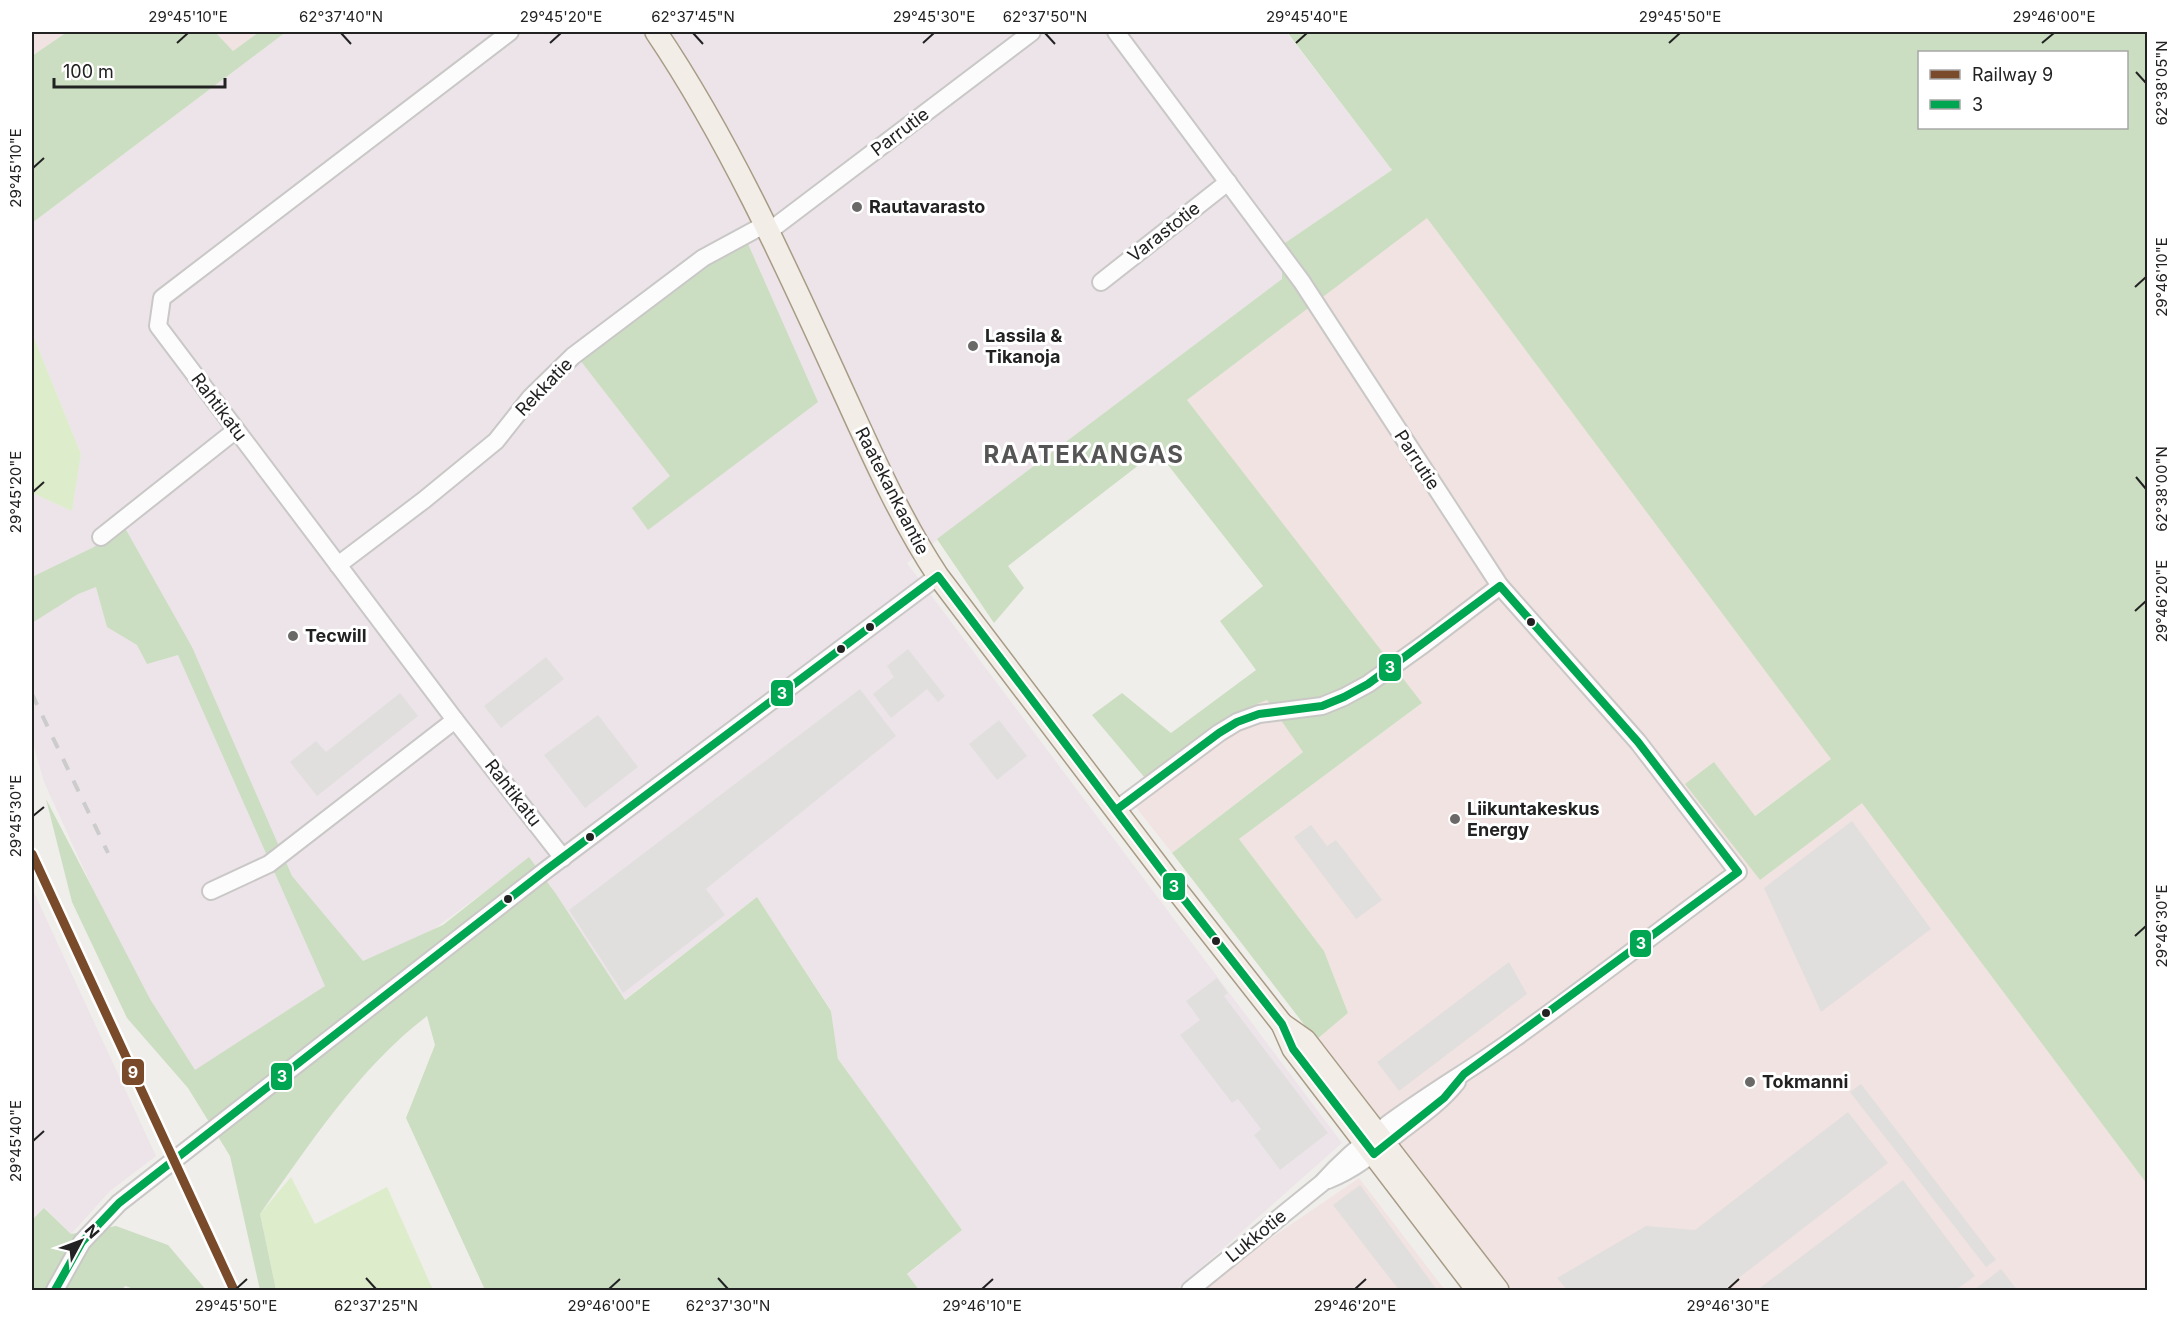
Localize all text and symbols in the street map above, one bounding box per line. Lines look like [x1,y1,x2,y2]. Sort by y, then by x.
text: 29°45'10"E [148,7,228,26]
text: 62°37'40"N [299,7,383,26]
text: 29°45'20"E [520,7,602,26]
text: 62°37'45"N [651,7,735,26]
text: 29°45'30"E [893,7,975,26]
text: 62°37'50"N [1003,7,1087,26]
text: 29°45'40"E [1266,7,1348,26]
text: 29°45'50"E [1639,7,1721,26]
text: 29°46'00"E [2012,7,2096,26]
text: 62°38'05"N [2152,40,2171,126]
scale bar [54,51,225,89]
legend [1918,51,2128,129]
text: 100 m [63,61,114,82]
text: Railway 9 [1972,64,2053,85]
text: 3 [1972,94,1983,115]
street label: Parrutie [867,103,933,160]
text: 29°45'10"E [6,128,25,208]
place label: Rautavarasto [869,196,985,217]
street label: Varastotie [1124,197,1204,266]
marker: Rautavarasto [850,200,864,214]
text: 29°46'10"E [2152,237,2171,317]
place label: Lassila & Tikanoja [985,325,1062,367]
marker: Lassila & Tikanoja [966,339,980,353]
street label: Rekkatie [511,353,576,420]
street label: Rahtikatu [187,369,252,445]
street label: Raatekankaantie [851,424,934,558]
street label: Parrutie [1390,426,1444,493]
district label: RAATEKANGAS [984,440,1184,469]
text: 62°38'00"N [2152,446,2171,532]
text: 29°45'20"E [6,451,25,533]
text: 29°46'20"E [2152,560,2171,642]
unlabelled marker [1525,616,1537,628]
unlabelled marker [864,621,876,633]
place label: Tecwill [305,625,367,646]
marker: Tecwill [286,629,300,643]
unlabelled marker [835,643,847,655]
line badge: 3 [1378,653,1402,682]
text: 3 [1385,657,1395,677]
line badge: 3 [770,679,794,707]
text: 3 [777,683,787,703]
street label: Rahtikatu [481,755,546,830]
text: 29°45'30"E [6,775,25,857]
place label: Liikuntakeskus Energy [1467,798,1600,840]
marker: Liikuntakeskus Energy [1448,812,1462,826]
unlabelled marker [584,831,596,843]
line badge: 3 [1162,872,1186,901]
text: 3 [1169,876,1179,896]
text: 29°46'30"E [2152,885,2171,967]
unlabelled marker [502,893,514,905]
line badge: 3 [1629,929,1652,958]
text: 3 [1636,933,1646,953]
unlabelled marker [1210,935,1222,947]
unlabelled marker [1540,1007,1552,1019]
line badge: 9 [121,1058,145,1086]
text: 9 [128,1062,138,1082]
line badge: 3 [270,1062,293,1091]
text: 3 [277,1066,287,1086]
place label: Tokmanni [1762,1071,1848,1092]
marker: Tokmanni [1743,1075,1757,1089]
text: 29°45'40"E [6,1100,25,1182]
street label: Lukkotie [1221,1205,1290,1266]
north arrow [51,1211,111,1271]
text: N [81,1220,104,1242]
text: 29°45'50"E [195,1296,277,1315]
text: 62°37'25"N [334,1296,418,1315]
text: 29°46'00"E [567,1296,651,1315]
text: 62°37'30"N [686,1296,770,1315]
text: 29°46'10"E [942,1296,1022,1315]
text: 29°46'20"E [1314,1296,1396,1315]
text: 29°46'30"E [1687,1296,1769,1315]

